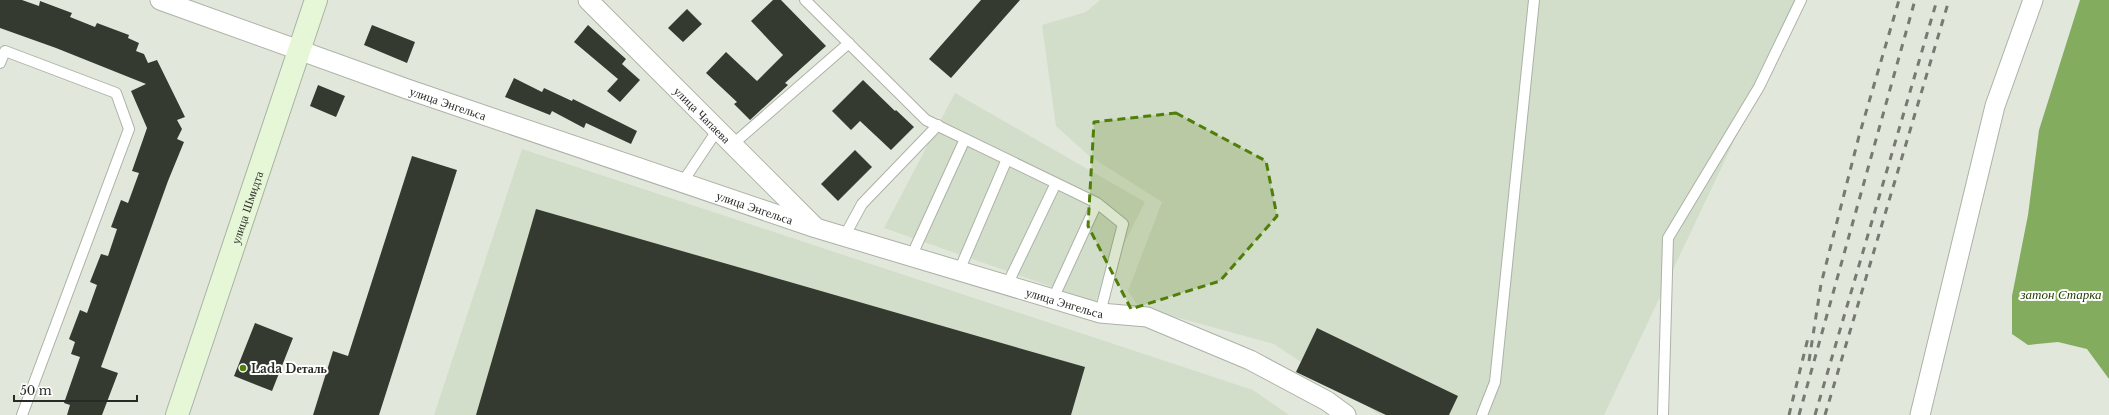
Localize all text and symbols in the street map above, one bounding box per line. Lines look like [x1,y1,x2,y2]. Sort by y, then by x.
street label: улица Энгельса [408,83,489,123]
street label: улица Чапаева [671,83,734,146]
street label: улица Шмидта [227,168,266,246]
street label: улица Энгельса [715,187,796,227]
street label: улица Энгельса [1024,284,1104,321]
water label: затон Старка [2019,286,2102,303]
place label: Lada Dеталь [251,361,328,376]
marker: Lada Dеталь [238,363,248,373]
scale bar [14,377,137,403]
text: 50 m [20,383,52,398]

